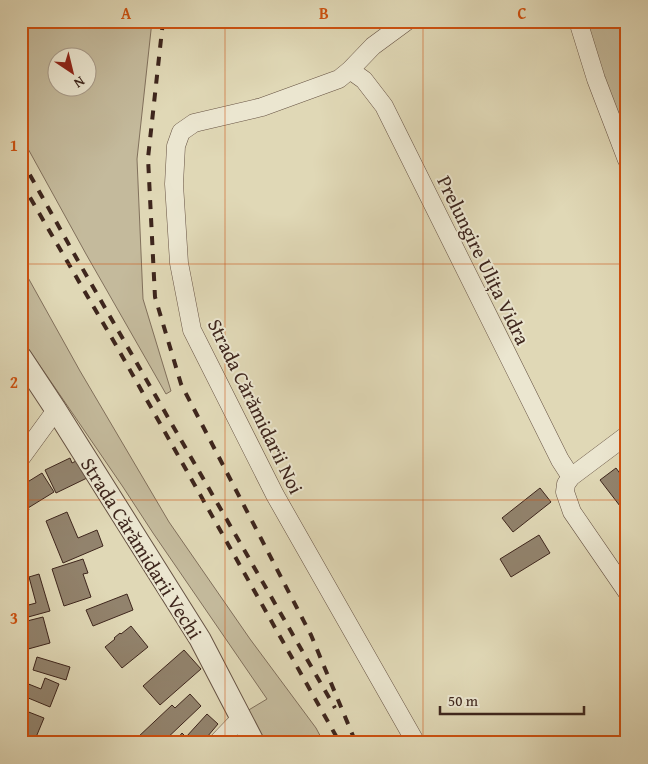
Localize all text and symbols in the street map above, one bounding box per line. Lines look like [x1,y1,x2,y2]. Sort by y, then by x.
text: A [121,1,132,25]
text: B [319,1,329,25]
text: C [517,1,527,25]
north arrow [48,48,98,98]
text: N [69,72,89,94]
text: 1 [10,133,18,157]
street label: Prelungire Ulița Vidra [430,170,538,350]
street label: Strada Cărămidarii Noi [201,313,311,499]
text: 2 [10,370,18,394]
street label: Strada Cărămidarii Vechi [74,451,210,645]
text: 3 [10,606,18,630]
scale bar [440,684,584,716]
text: 50 m [448,690,479,711]

